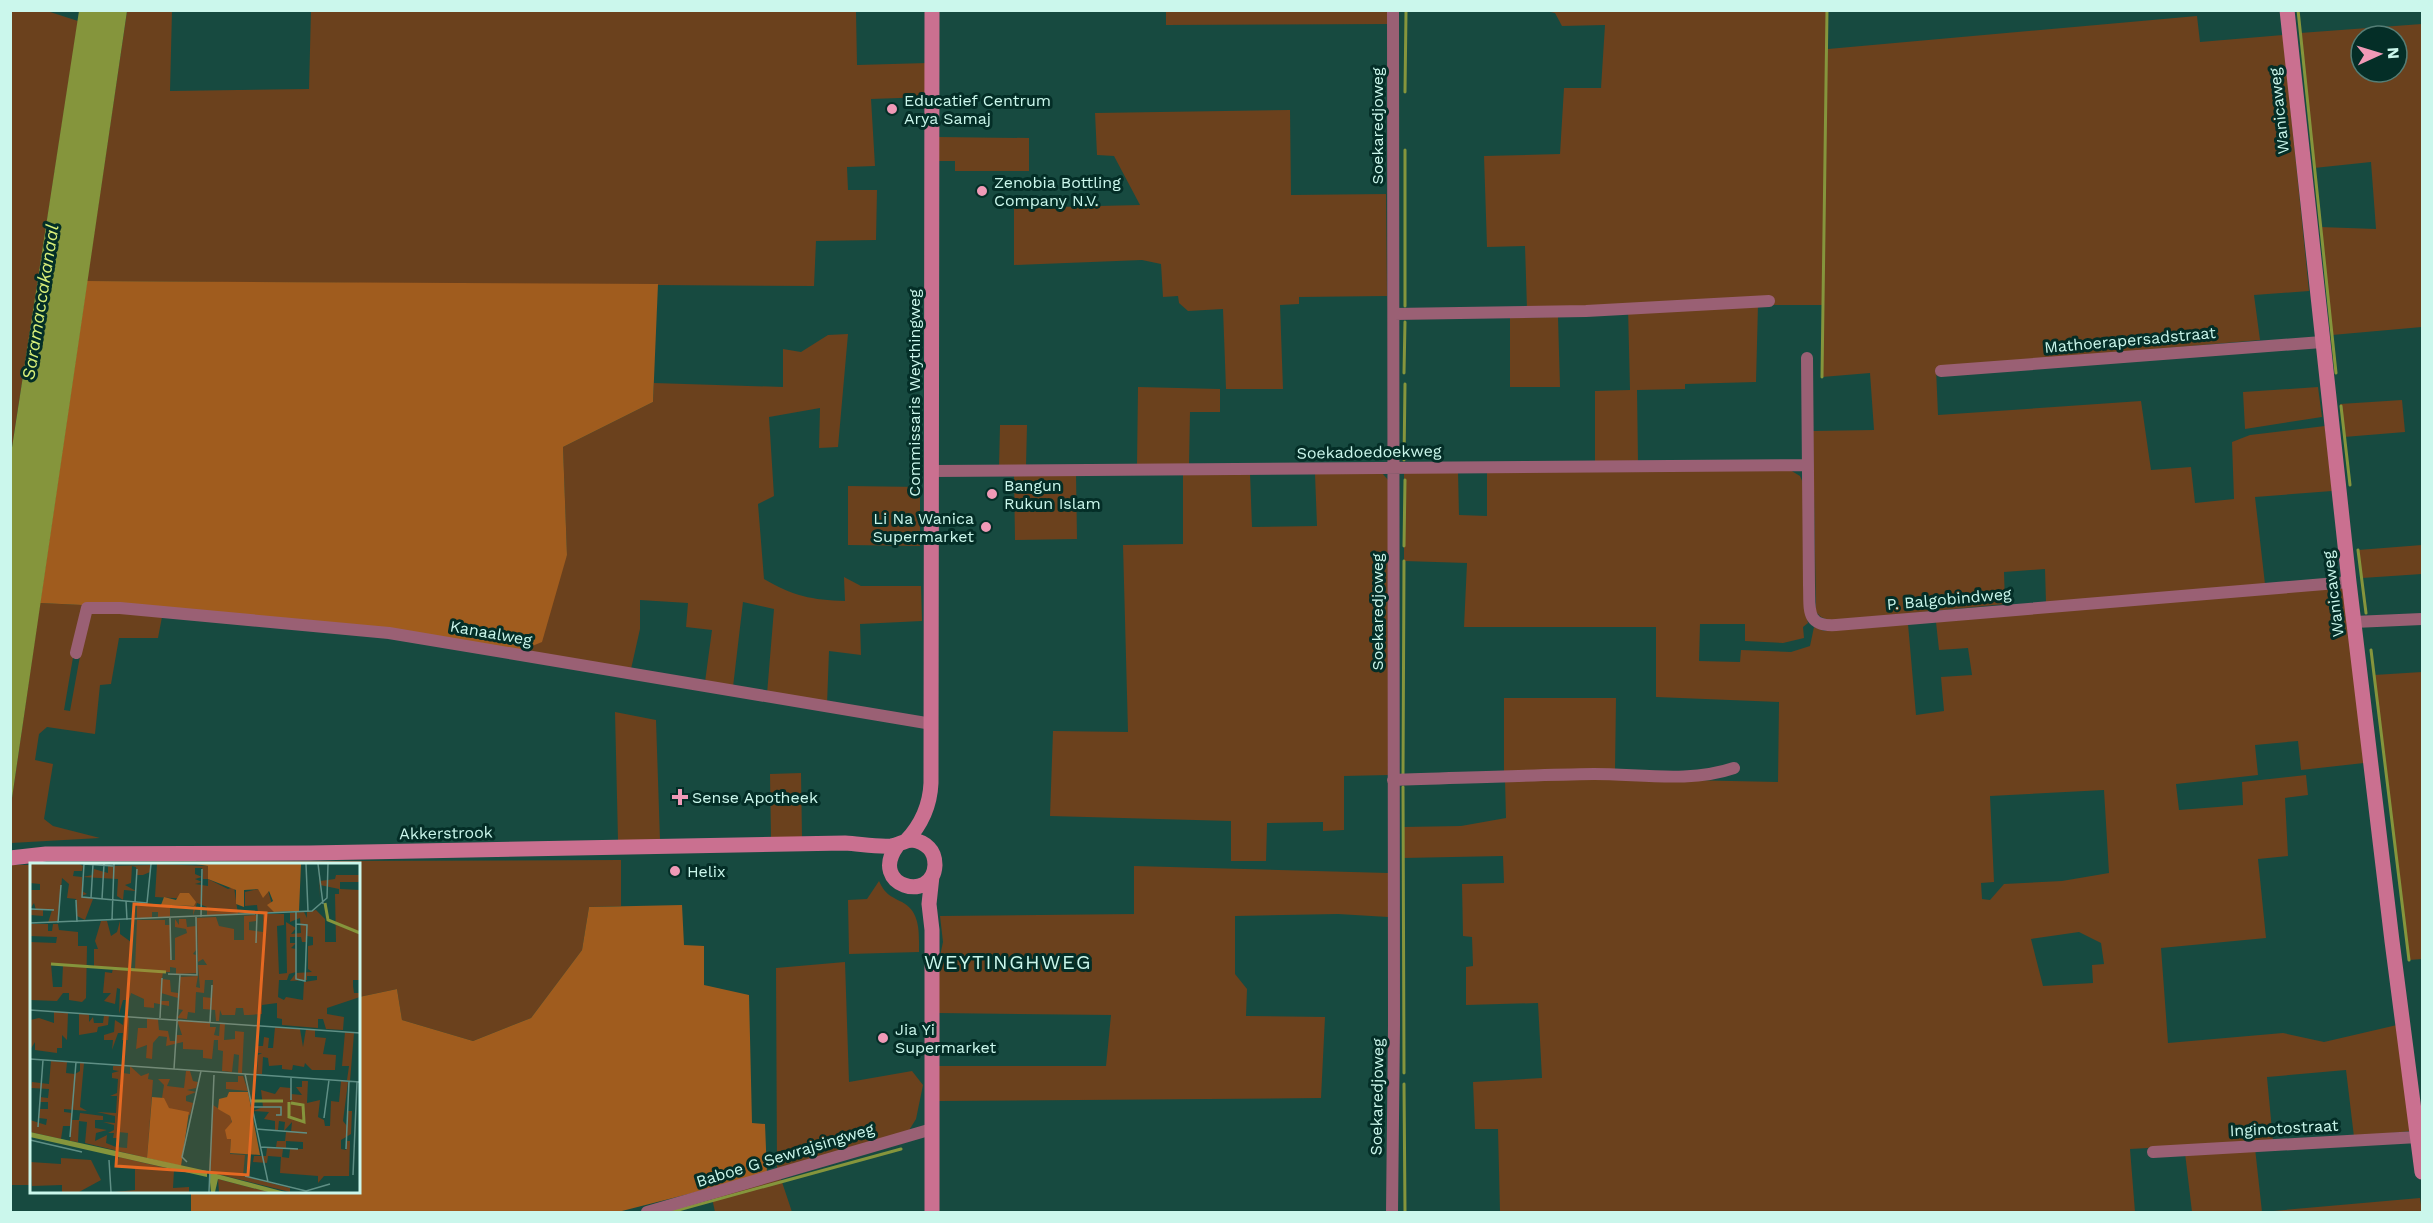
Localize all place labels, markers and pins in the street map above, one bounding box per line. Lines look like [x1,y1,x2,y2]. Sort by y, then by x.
place label: Educatief Centrum Arya Samaj [904,91,1051,128]
marker: Educatief Centrum Arya Samaj [885,102,899,116]
place label: Zenobia Bottling Company N.V. [994,173,1121,210]
marker: Zenobia Bottling Company N.V. [975,184,989,198]
place label: Bangun Rukun Islam [1004,476,1101,513]
marker: Bangun Rukun Islam [985,487,999,501]
place label: Li Na Wanica Supermarket [873,509,974,546]
marker: Li Na Wanica Supermarket [979,520,993,534]
place label: Sense Apotheek [692,788,818,807]
marker: Sense Apotheek [673,790,687,804]
place label: Helix [687,862,726,881]
marker: Helix [668,864,682,878]
place label: Jia Yi Supermarket [895,1020,996,1057]
marker: Jia Yi Supermarket [876,1031,890,1045]

